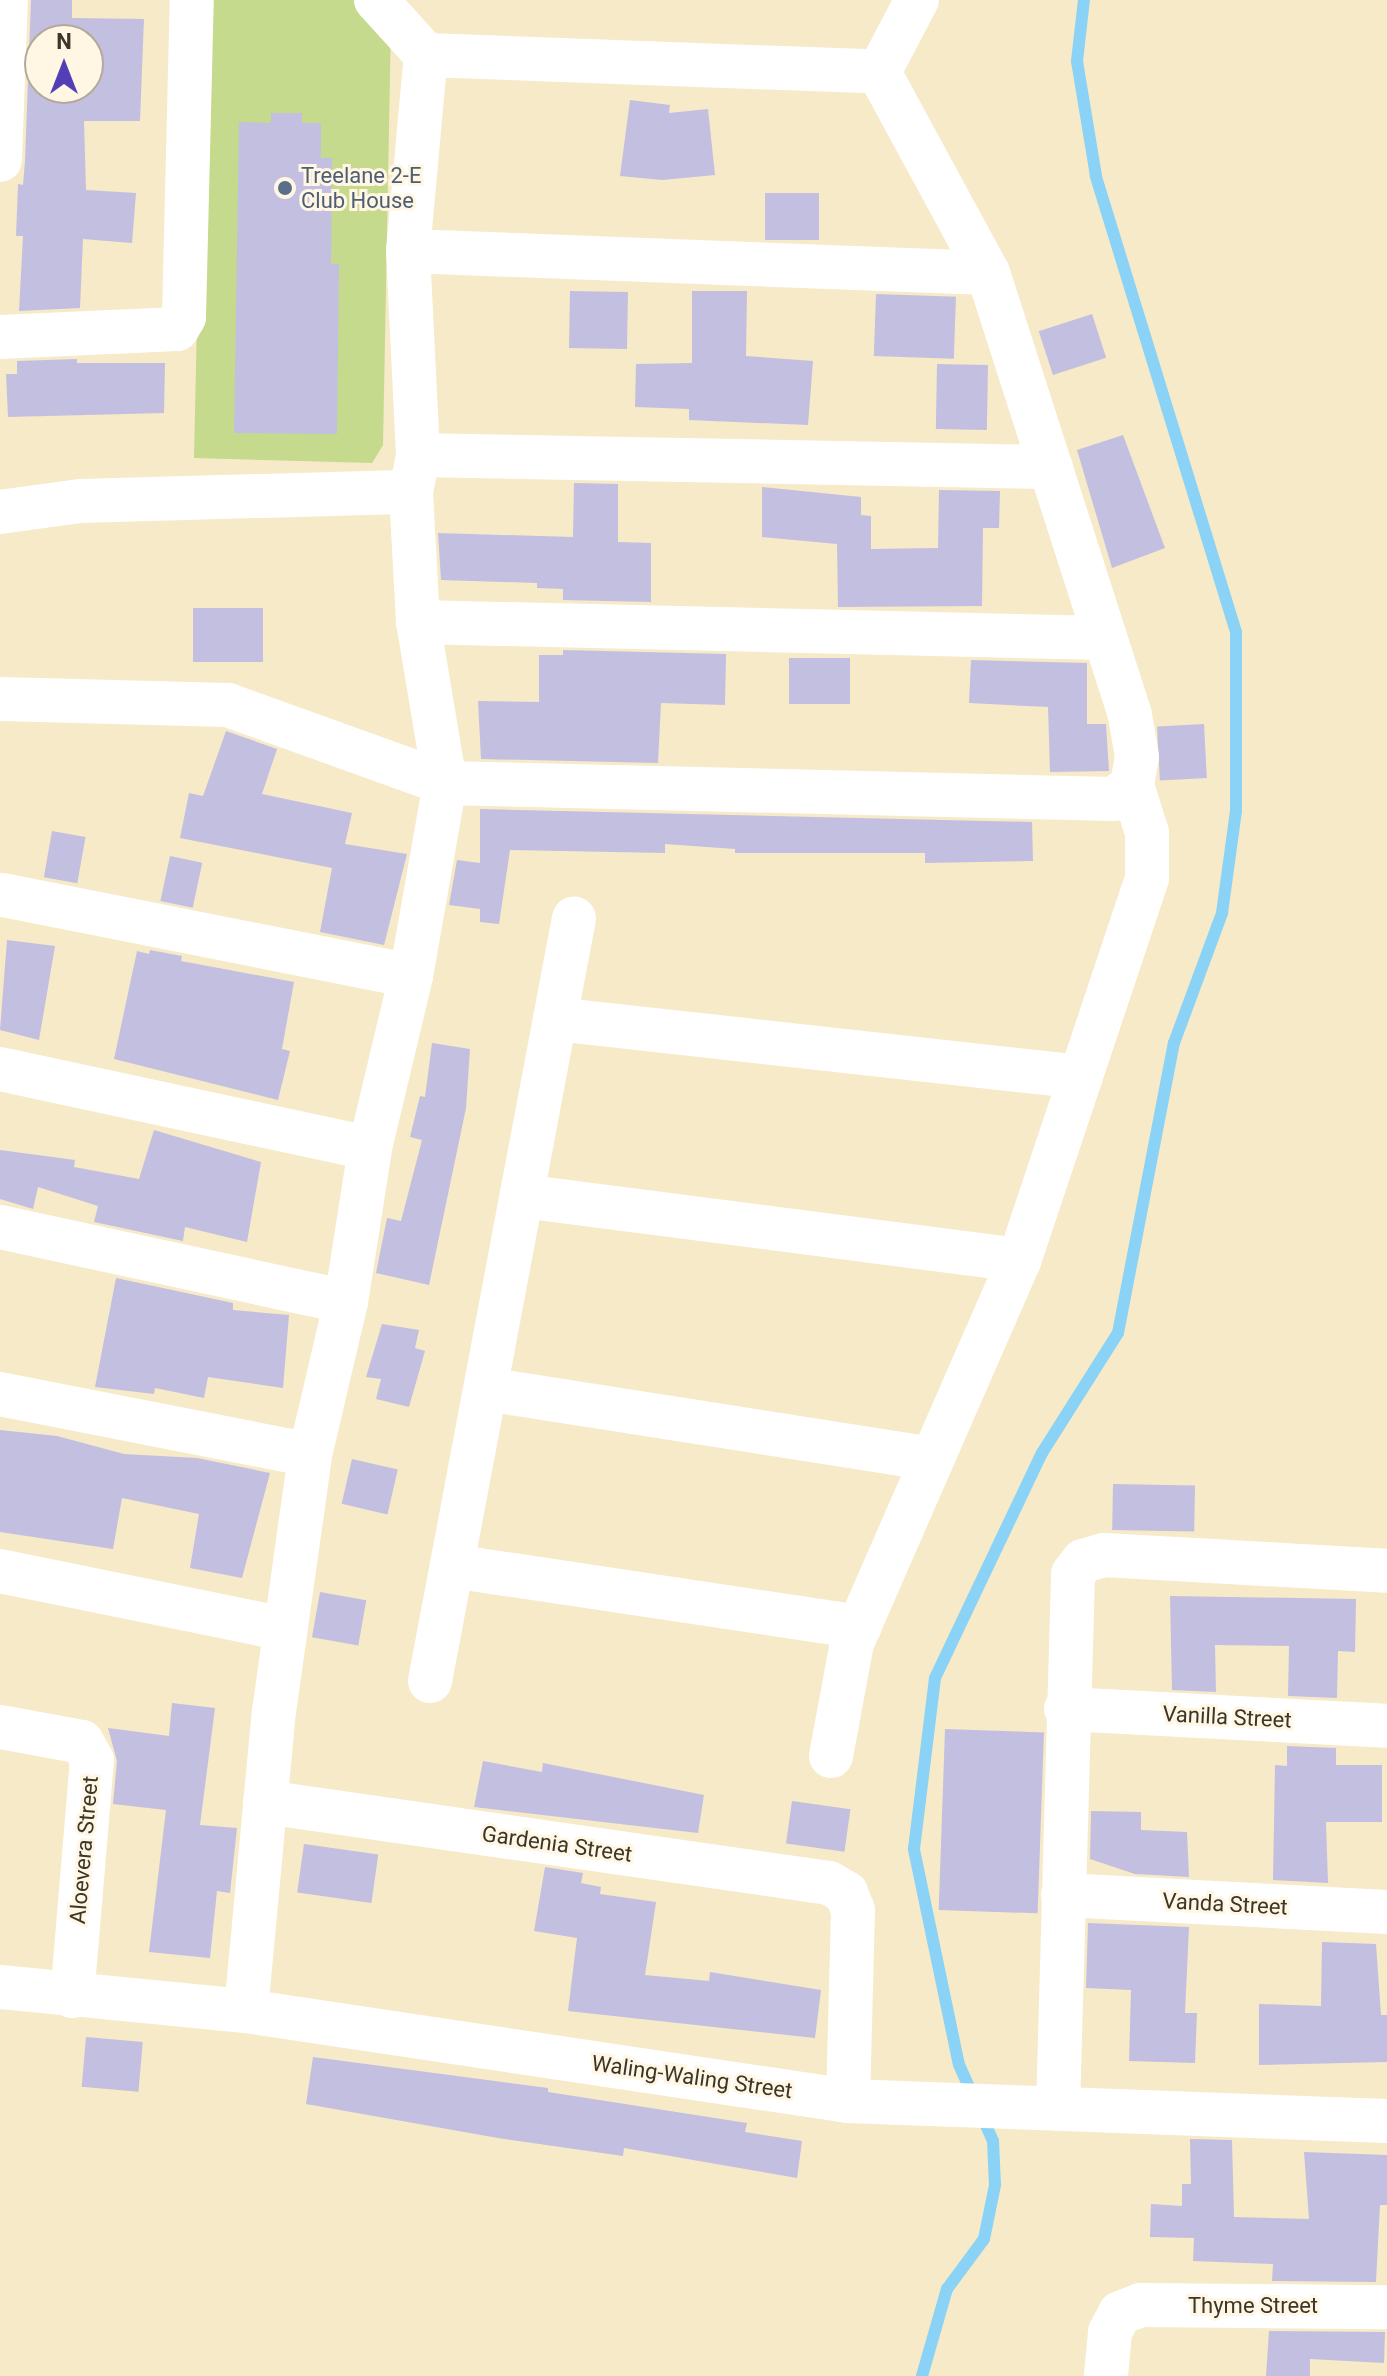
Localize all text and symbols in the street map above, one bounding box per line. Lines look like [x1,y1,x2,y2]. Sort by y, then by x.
north arrow [24,24,104,104]
text: N [56,29,72,54]
place label: Treelane 2-E Club House [301,162,421,214]
marker: Treelane 2-E Club House [276,179,294,197]
street label: Vanilla Street [1162,1700,1292,1734]
street label: Aloevera Street [64,1775,104,1925]
street label: Gardenia Street [480,1820,634,1868]
street label: Vanda Street [1162,1888,1288,1920]
street label: Waling-Waling Street [590,2050,794,2104]
street label: Thyme Street [1188,2293,1318,2319]

